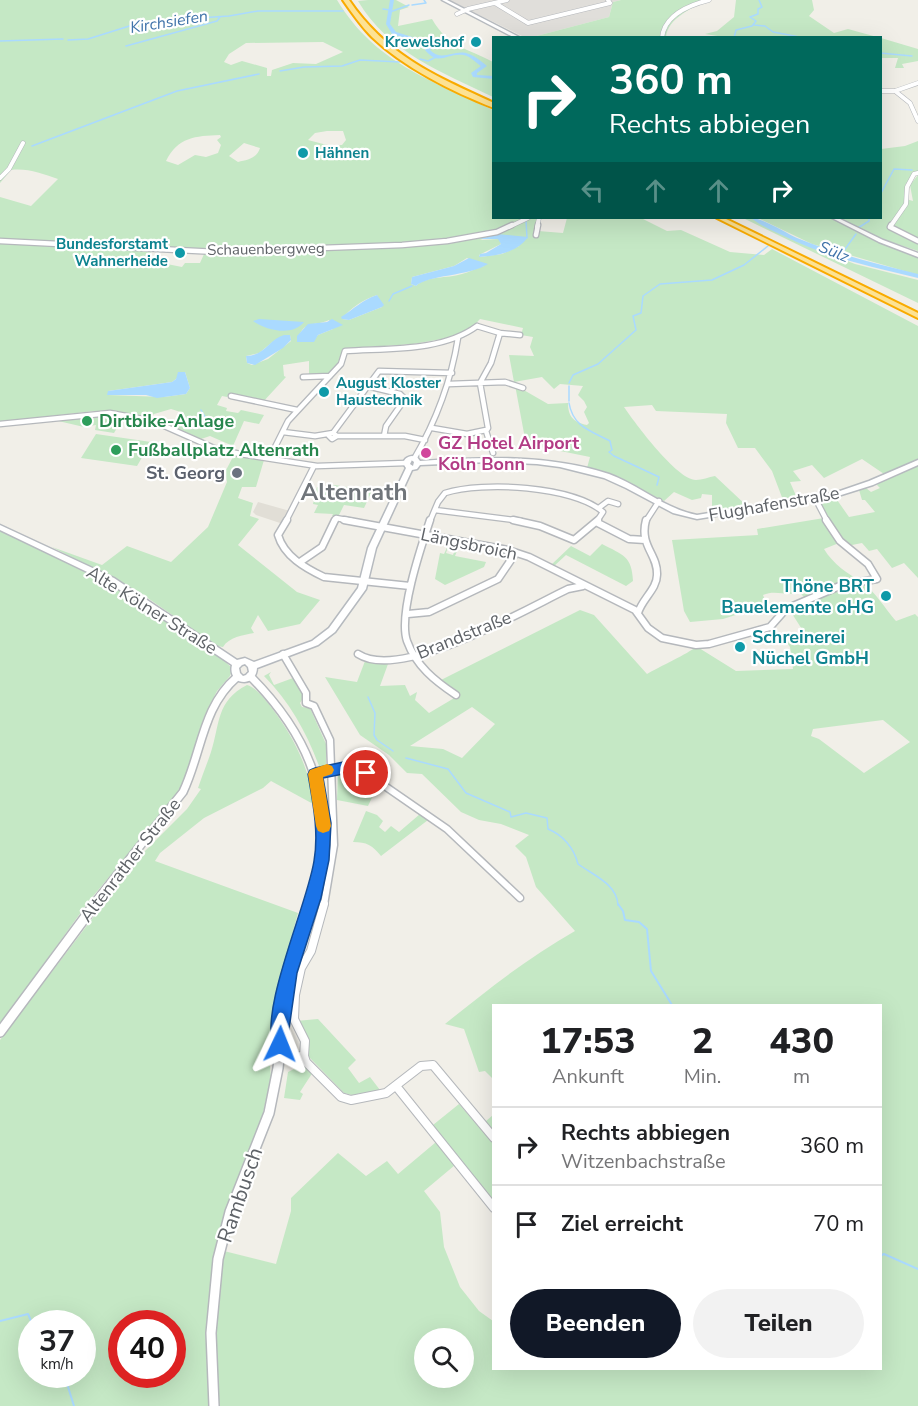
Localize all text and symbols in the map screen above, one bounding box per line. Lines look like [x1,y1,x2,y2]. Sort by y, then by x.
water label: Kirchsiefen [129,5,209,39]
place label: Krewelshof [385,32,465,52]
marker: Krewelshof [469,35,483,49]
text: 360 m [609,52,733,109]
icon: right [510,60,588,138]
text: Rechts abbiegen [609,106,810,143]
place label: Hähnen [315,143,369,163]
marker: Hähnen [296,146,310,160]
icon: left [576,174,609,207]
icon: ahead [639,174,672,207]
icon: ahead [702,174,735,207]
icon: right [765,174,798,207]
place label: Bundesforstamt Wahnerheide [56,234,168,271]
water label: Sülz [816,236,853,268]
street label: Schauenbergweg [207,238,325,260]
marker: Bundesforstamt Wahnerheide [173,246,187,260]
place label: August Kloster Haustechnik [336,373,441,410]
marker: August Kloster Haustechnik [317,385,331,399]
place label: Dirtbike-Anlage [99,409,234,433]
marker: Dirtbike-Anlage [80,414,94,428]
place label: GZ Hotel Airport Köln Bonn [438,431,579,476]
place label: Fußballplatz Altenrath [128,438,319,462]
marker: Fußballplatz Altenrath [109,443,123,457]
marker: GZ Hotel Airport Köln Bonn [419,446,433,460]
place label: St. Georg [146,461,225,485]
marker: St. Georg [230,466,244,480]
district label: Altenrath [300,476,408,508]
street label: Flughafenstraße [707,481,841,527]
street label: Längsbroich [418,522,520,566]
street label: Alte Kölner Straße [82,560,222,660]
place label: Thöne BRT Bauelemente oHG [721,574,875,619]
marker: Thöne BRT Bauelemente oHG [879,589,893,603]
street label: Brandstraße [413,605,515,665]
place label: Schreinerei Nüchel GmbH [752,625,869,670]
marker: Schreinerei Nüchel GmbH [733,640,747,654]
pin [340,747,391,798]
icon: arrive [349,756,382,789]
street label: Altenrather Straße [74,793,186,927]
position arrow [248,1012,312,1076]
text: 17:53 [540,1017,636,1066]
text: 2 [692,1017,713,1066]
text: 430 [769,1017,834,1066]
text: Ankunft [552,1063,624,1090]
text: Min. [684,1063,721,1090]
text: m [793,1063,810,1090]
text: Rechts abbiegen [561,1118,730,1148]
icon: right [510,1130,543,1163]
text: 360 m [800,1131,864,1161]
street label: Rambusch [211,1144,269,1246]
text: Witzenbachstraße [561,1148,726,1175]
icon: arrive [510,1208,543,1241]
text: Ziel erreicht [561,1209,683,1239]
text: 70 m [813,1209,864,1239]
button: Beenden [510,1289,681,1358]
button: Teilen [693,1289,864,1358]
speed limit sign: 40 [108,1310,186,1388]
text: 37 [39,1321,75,1362]
map controls [414,1328,474,1388]
button: search [414,1328,474,1388]
text: km/h [40,1354,74,1374]

